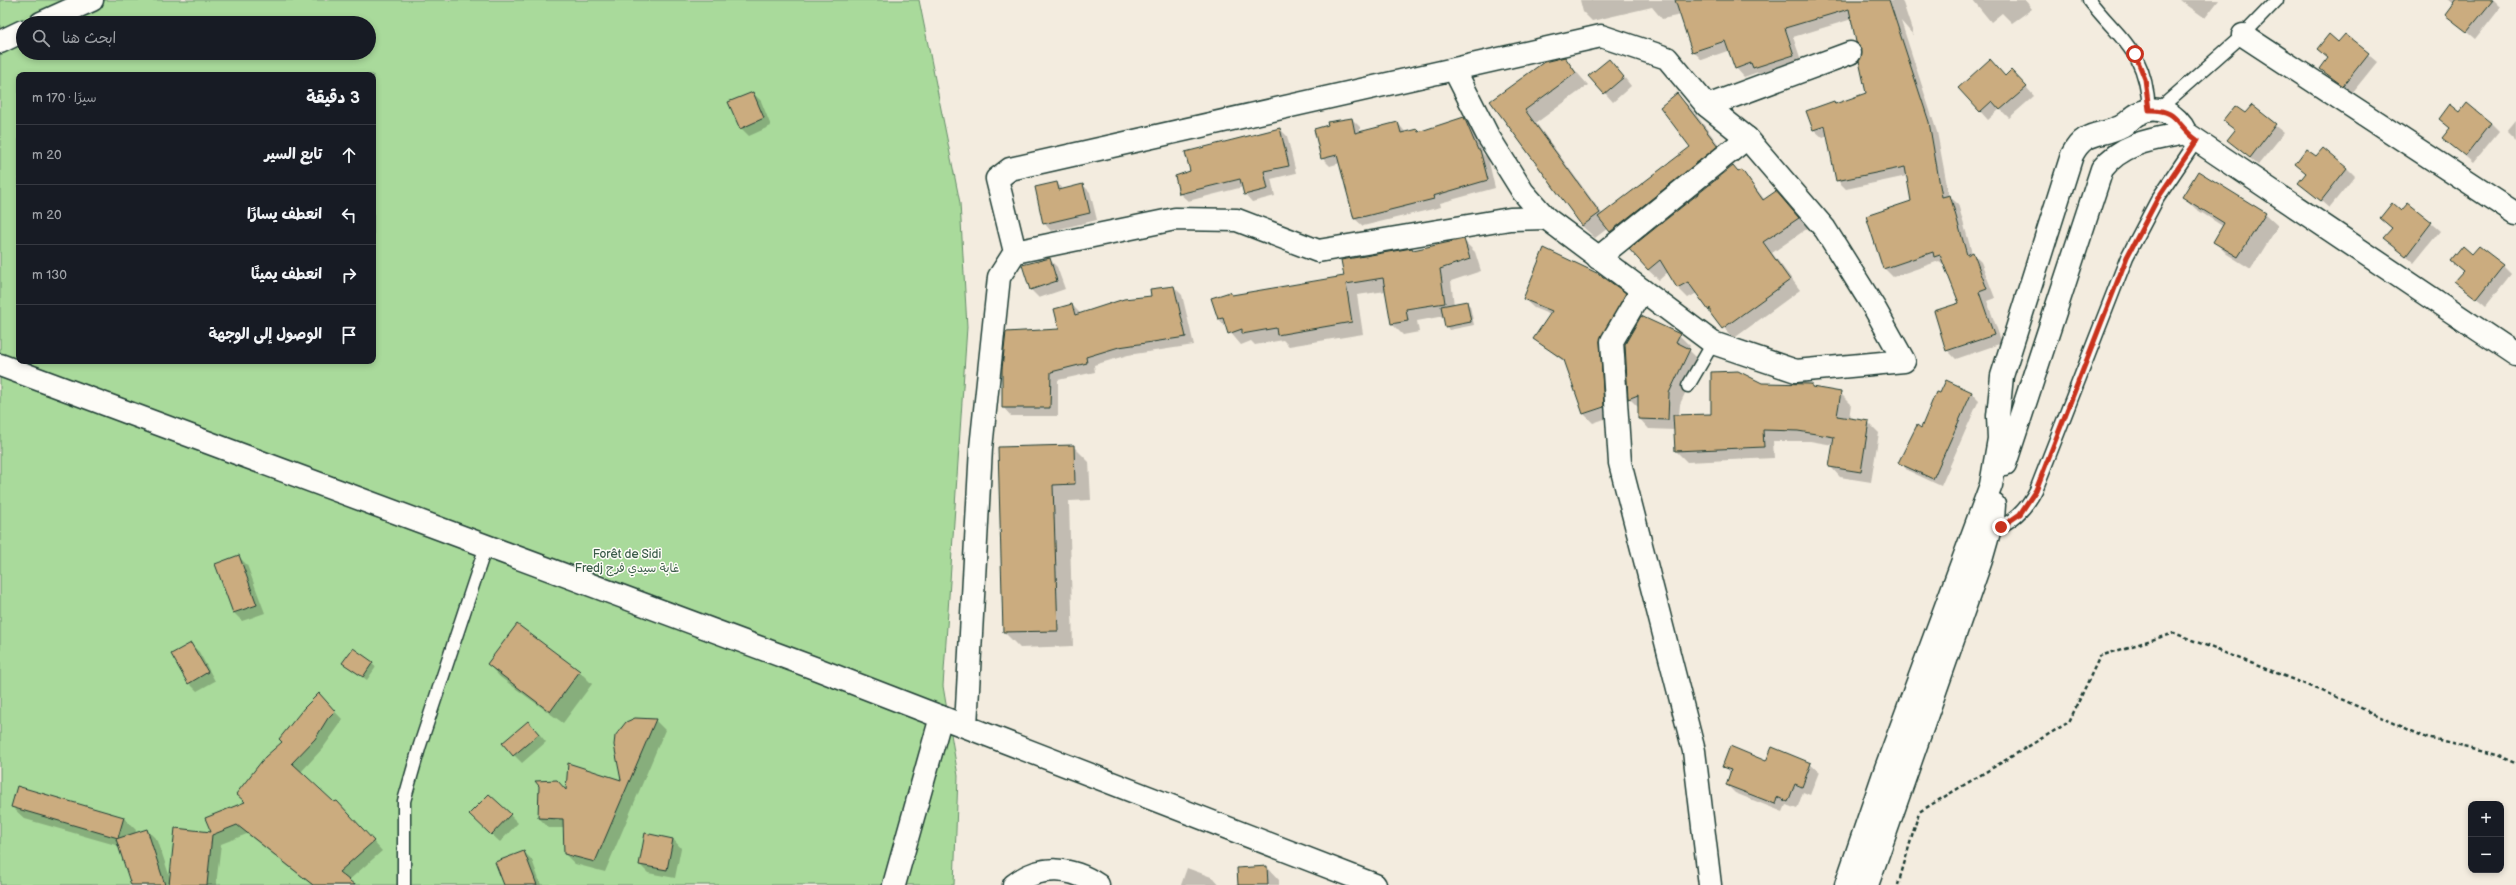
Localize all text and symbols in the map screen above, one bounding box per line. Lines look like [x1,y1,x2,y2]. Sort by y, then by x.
search box [16,16,376,60]
icon: search [30,27,52,49]
text: ابحث هنا [62,29,116,48]
route start [2126,45,2144,63]
text: 3 دقيقة [306,88,360,108]
text: سيرًا · 170 m [32,90,96,106]
icon: ahead [338,144,360,166]
text: تابع السير [264,145,322,164]
text: 20 m [32,147,62,163]
icon: left [338,204,360,226]
text: انعطف يسارًا [247,205,322,224]
text: 20 m [32,207,62,223]
icon: right [338,264,360,286]
text: انعطف يمينًا [251,265,322,284]
text: 130 m [32,267,67,283]
icon: arrive [338,324,360,346]
text: الوصول إلى الوجهة [208,325,322,344]
route end [1992,518,2010,536]
park label: Forêt de Sidi Fredj غابة سيدي فرج [575,547,679,577]
map controls [2468,801,2504,873]
button: + [2468,801,2504,837]
button: − [2468,837,2504,873]

